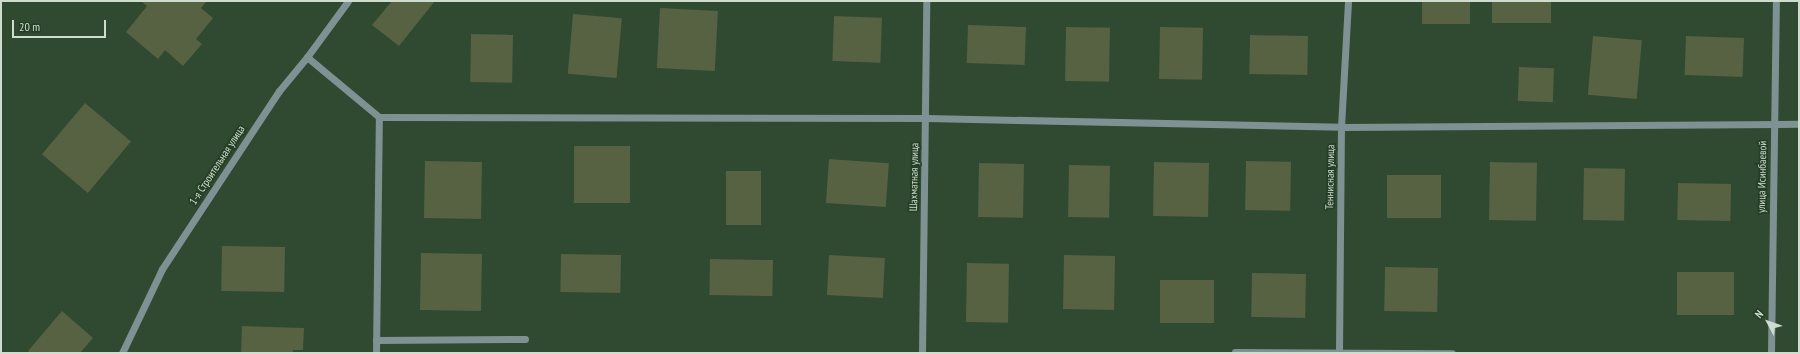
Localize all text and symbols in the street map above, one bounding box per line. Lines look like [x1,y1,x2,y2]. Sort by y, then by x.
scale bar [14,12,108,38]
text: 20 m [19,19,40,34]
street label: 1-я Строительная улица [186,123,248,207]
street label: улица Исинбаевой [1755,141,1769,213]
street label: Шахматная улица [907,143,921,211]
street label: Теннисная улица [1323,144,1337,210]
north arrow [1748,302,1788,342]
text: N [1752,307,1766,321]

